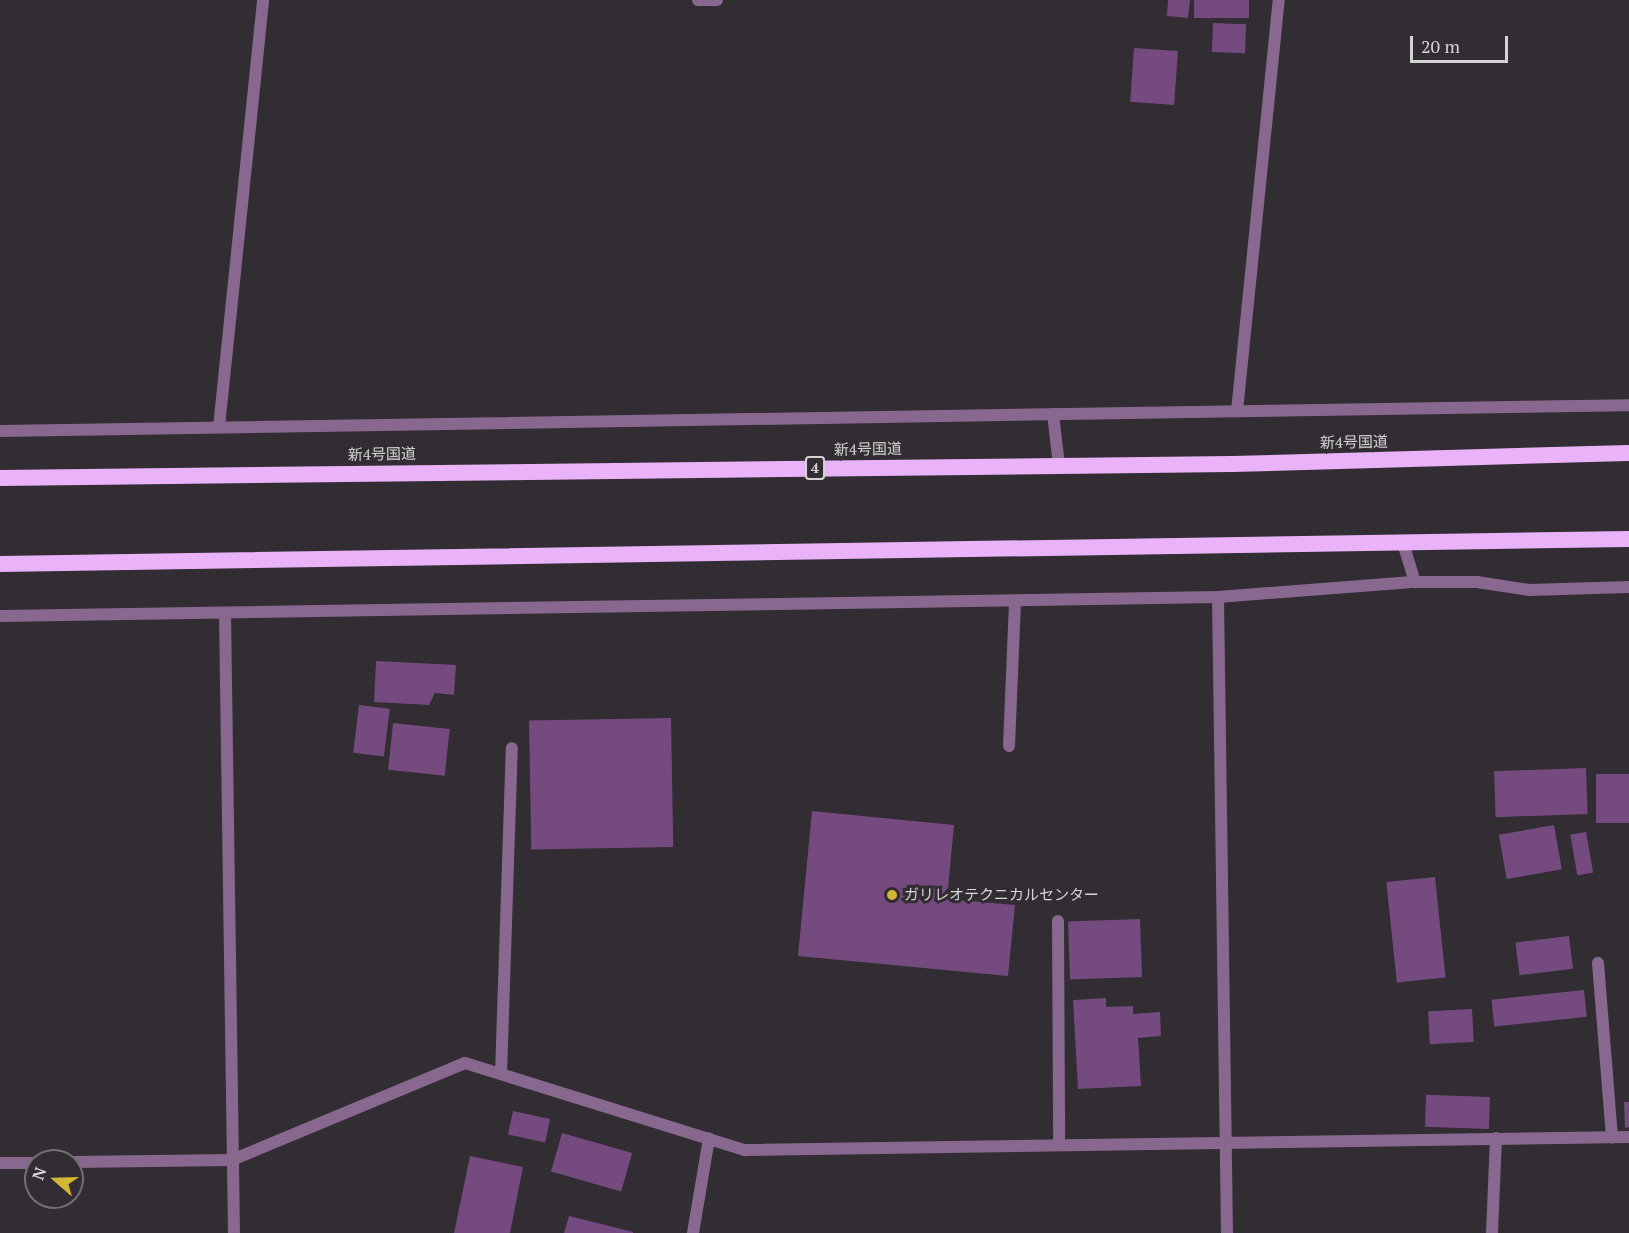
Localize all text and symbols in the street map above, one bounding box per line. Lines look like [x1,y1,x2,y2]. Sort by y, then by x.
scale bar [1413,24,1510,62]
text: 20 m [1421,34,1460,58]
street label: 新4号国道 [1320,432,1388,452]
street label: 新4号国道 [834,439,902,459]
street label: 新4号国道 [348,444,416,464]
road number: 4 [804,457,826,479]
place label: ガリレオテクニカルセンター [904,886,1099,904]
marker: ガリレオテクニカルセンター [885,888,899,902]
north arrow [24,1149,84,1209]
text: N [27,1164,51,1183]

